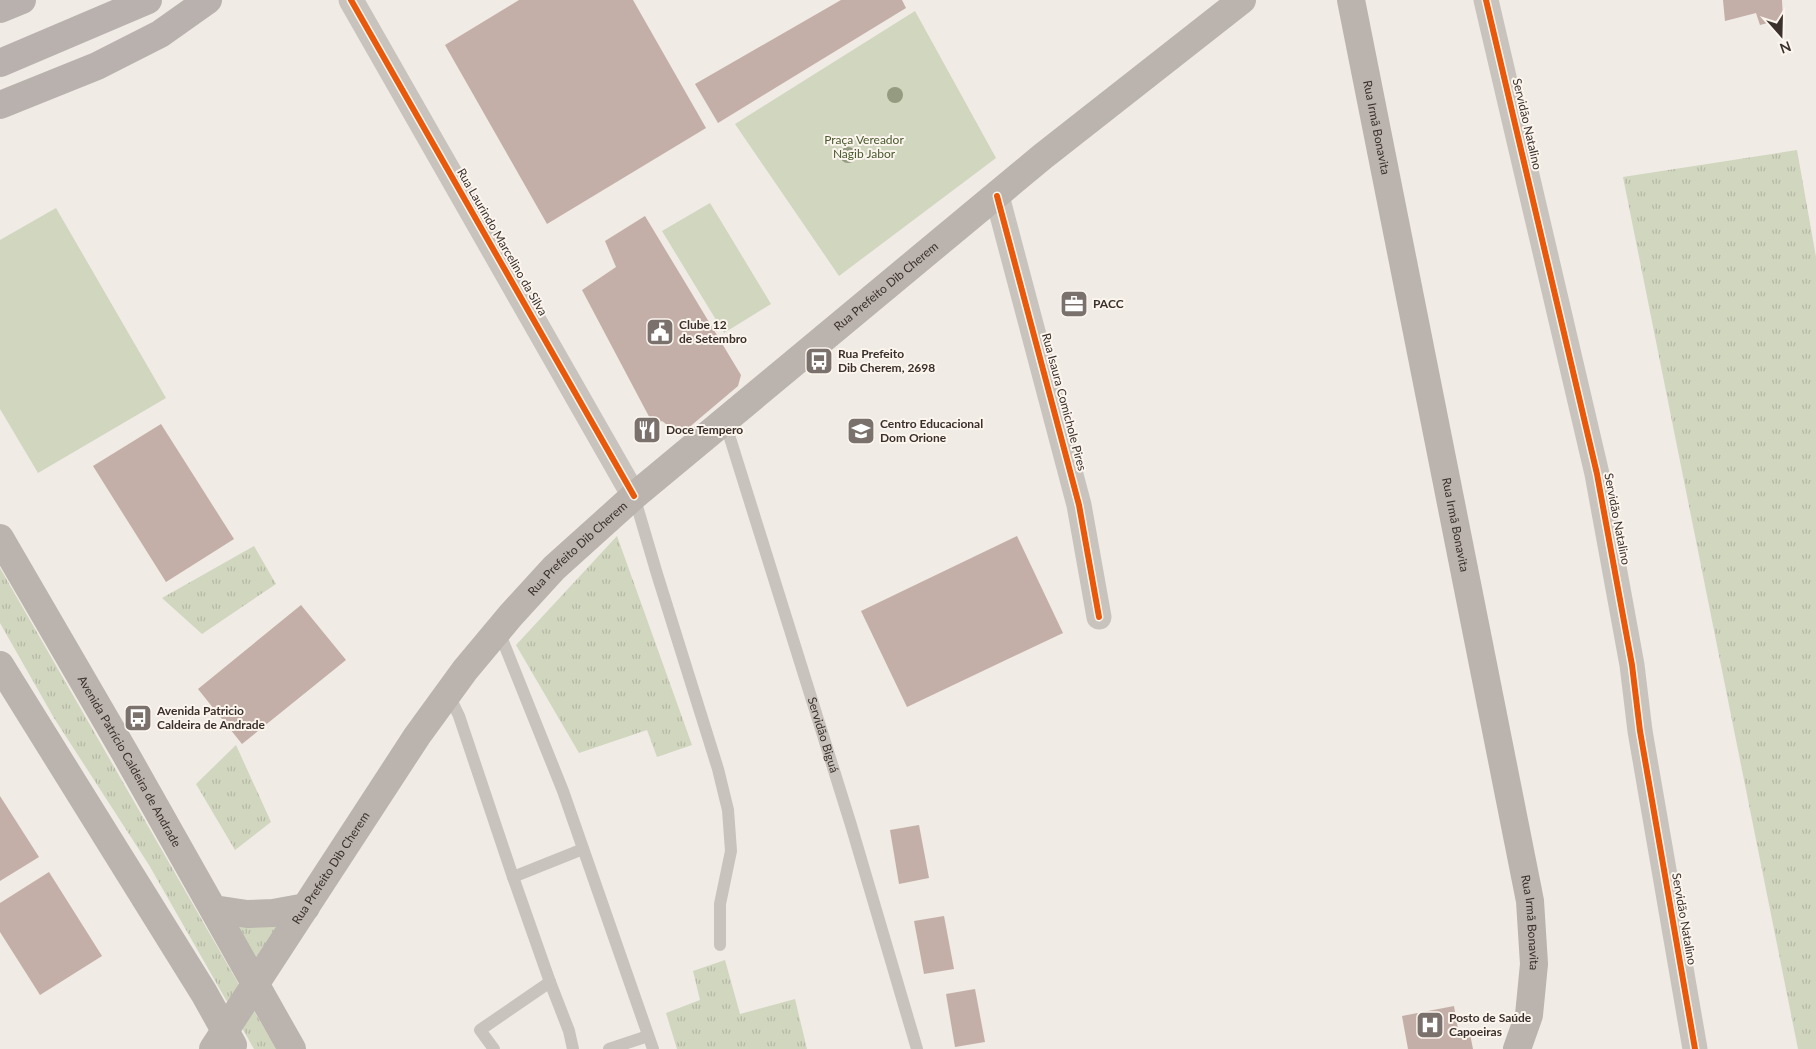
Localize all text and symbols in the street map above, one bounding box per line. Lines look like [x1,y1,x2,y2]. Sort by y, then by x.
north arrow [1756,10,1806,60]
text: N [1778,38,1794,58]
street label: Servidão Natalino [1510,77,1545,171]
street label: Rua Irmã Bonavita [1360,79,1394,176]
park label: Praça Vereador Nagib Jabor [824,132,904,161]
street label: Rua Laurindo Marcelino da Silva [454,165,551,318]
street label: Rua Prefeito Dib Cherem [831,238,941,334]
office icon: PACC [1059,289,1089,319]
place label: PACC [1093,296,1124,311]
public building icon: Clube 12 de Setembro [645,317,675,347]
place label: Clube 12 de Setembro [679,317,747,346]
street label: Rua Isaura Comichole Pires [1039,331,1090,472]
bus stop icon: Rua Prefeito Dib Cherem, 2698 [804,346,834,376]
place label: Rua Prefeito Dib Cherem, 2698 [838,346,935,375]
restaurant icon: Doce Tempero [632,415,662,445]
school or university icon: Centro Educacional Dom Orione [846,416,876,446]
place label: Centro Educacional Dom Orione [880,416,983,445]
place label: Doce Tempero [666,422,743,437]
street label: Servidão Natalino [1601,472,1634,566]
street label: Rua Irmã Bonavita [1439,476,1472,573]
street label: Rua Prefeito Dib Cherem [524,498,630,599]
street label: Avenida Patrício Caldeira de Andrade [75,673,184,850]
street label: Servidão Biguá [805,695,842,775]
bus stop icon: Avenida Patricio Caldeira de Andrade [123,703,153,733]
place label: Avenida Patricio Caldeira de Andrade [156,703,266,732]
street label: Rua Prefeito Dib Cherem [288,809,373,927]
street label: Servidão Natalino [1669,872,1700,966]
street label: Rua Irmã Bonavita [1518,873,1542,971]
hospital icon: Posto de Saúde Capoeiras [1415,1010,1445,1040]
place label: Posto de Saúde Capoeiras [1449,1010,1532,1039]

